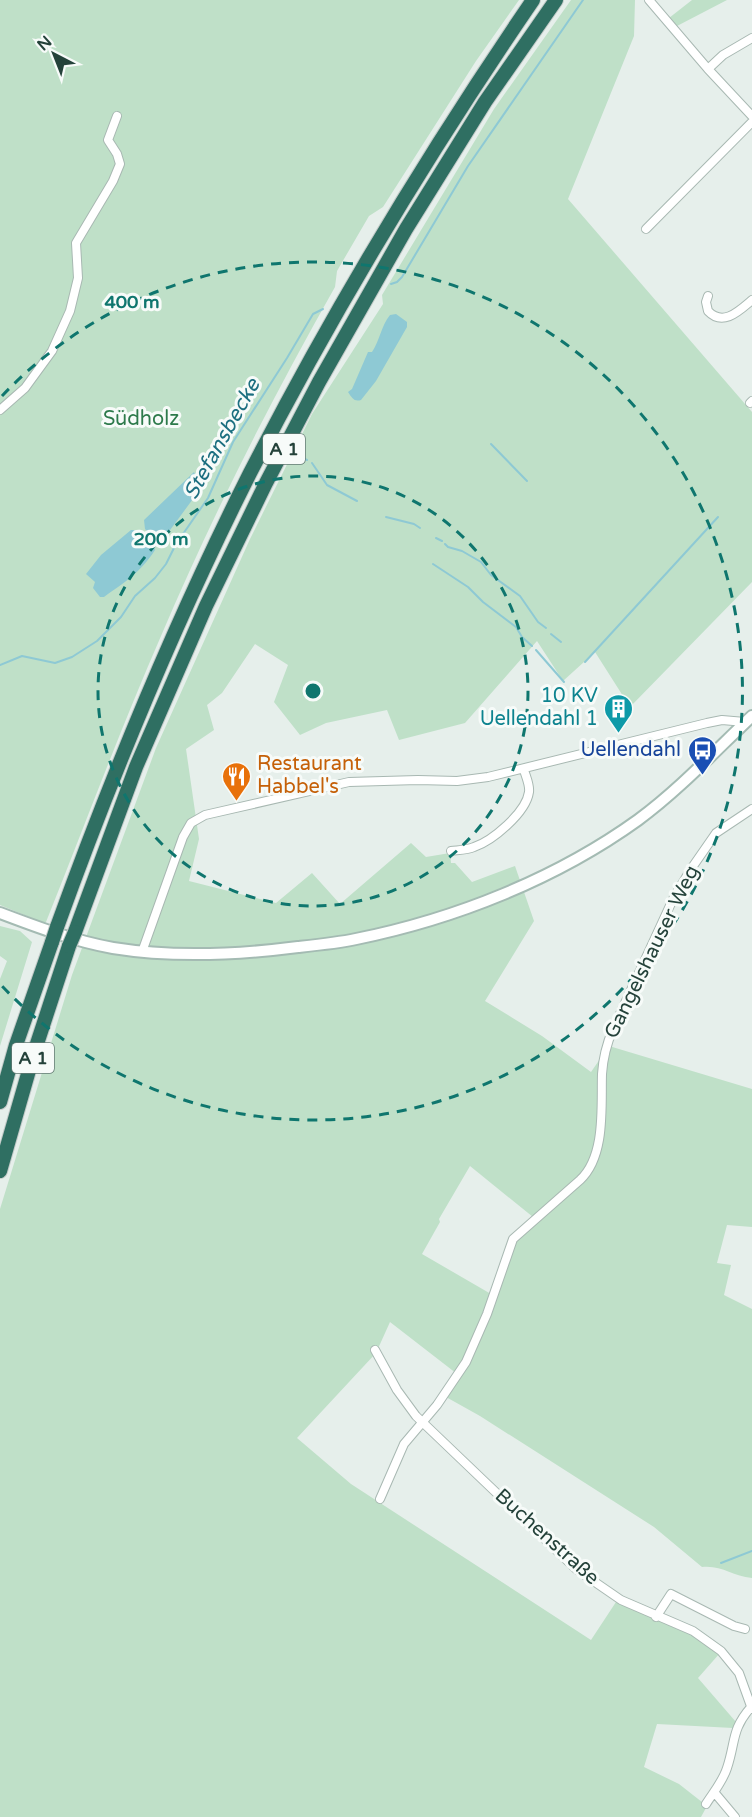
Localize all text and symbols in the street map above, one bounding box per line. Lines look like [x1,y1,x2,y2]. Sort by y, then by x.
north arrow [24,24,84,84]
text: N [33,32,56,55]
text: 400 m [104,291,160,313]
water label: Stefansbecke [179,373,266,504]
park label: Südholz [103,407,179,431]
road number: A 1 [263,434,305,464]
text: 200 m [133,528,189,550]
centre of rings [303,681,323,701]
place label: 10 KV Uellendahl 1 [480,684,598,731]
building icon: 10 KV Uellendahl 1 [603,692,635,734]
bus stop icon: Uellendahl [686,734,718,776]
place label: Uellendahl [580,738,681,762]
place label: Restaurant Habbel's [257,752,362,799]
restaurant icon: Restaurant Habbel's [220,760,252,802]
street label: Gangelshauser Weg [600,862,704,1042]
road number: A 1 [12,1043,54,1073]
street label: Buchenstraße [490,1484,604,1590]

